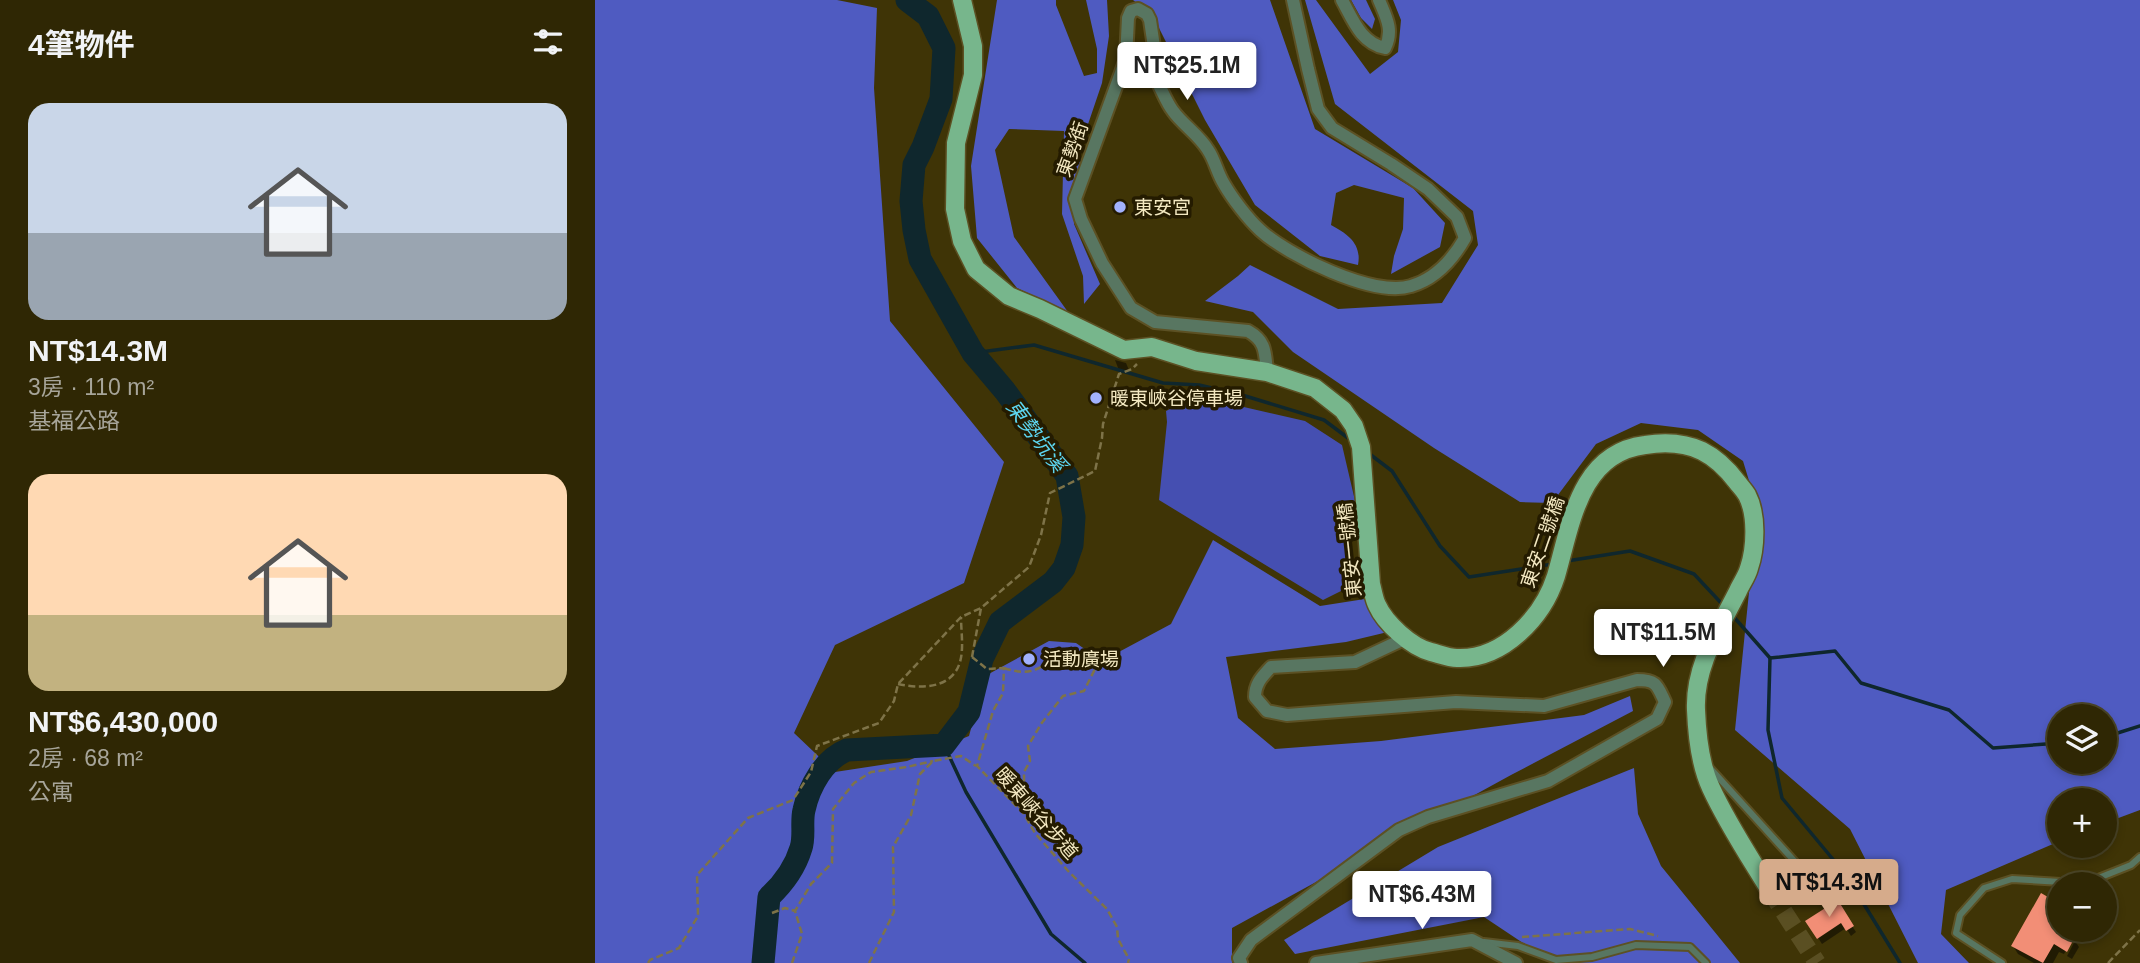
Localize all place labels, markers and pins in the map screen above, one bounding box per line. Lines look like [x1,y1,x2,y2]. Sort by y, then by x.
pin: NT$25.1M [1115,42,1259,102]
place label: 東安宮 [1134,197,1191,218]
marker: 東安宮 [1112,199,1128,215]
place label: 暖東峽谷停車場 [1110,388,1243,409]
marker: 暖東峽谷停車場 [1088,390,1104,406]
pin: NT$11.5M [1591,610,1735,669]
place label: 活動廣場 [1043,649,1119,670]
marker: 活動廣場 [1021,651,1037,667]
pin: NT$14.3M [1757,860,1901,919]
pin: NT$6.43M [1350,872,1494,931]

